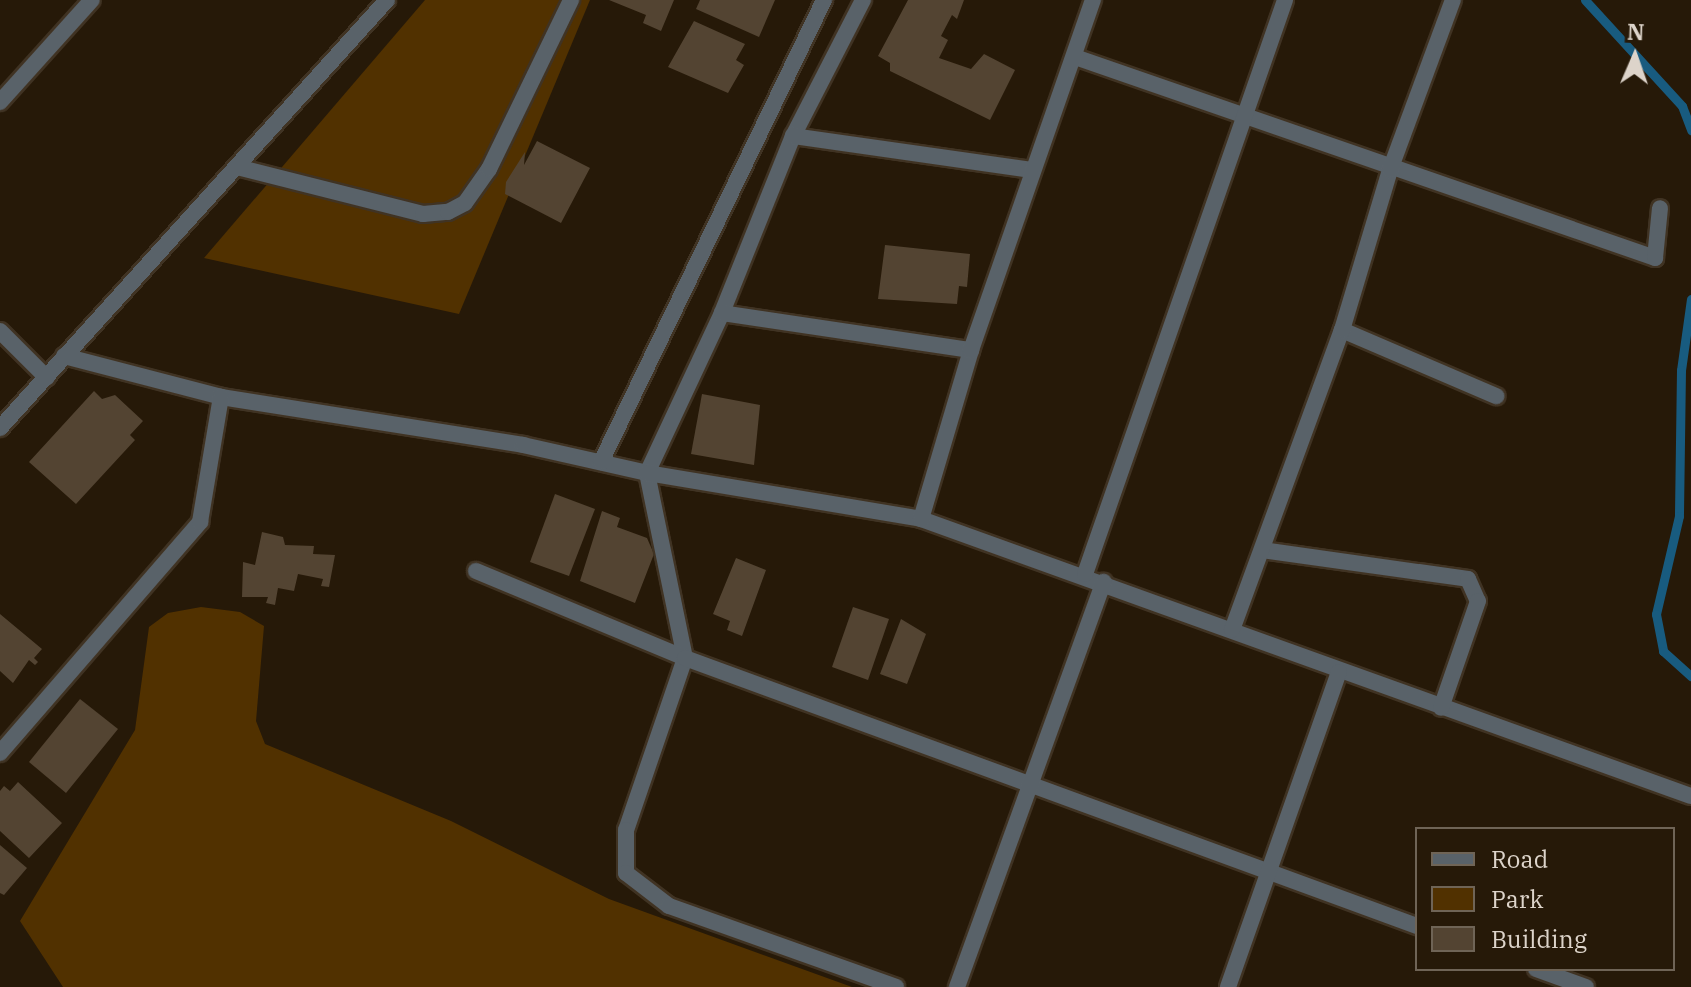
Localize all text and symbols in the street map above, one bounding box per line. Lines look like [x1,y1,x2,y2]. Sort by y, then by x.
north arrow [1595,16,1675,96]
text: N [1627,17,1645,46]
legend [1415,827,1675,971]
text: Road [1491,843,1548,875]
text: Park [1491,883,1543,915]
text: Building [1491,923,1587,955]

